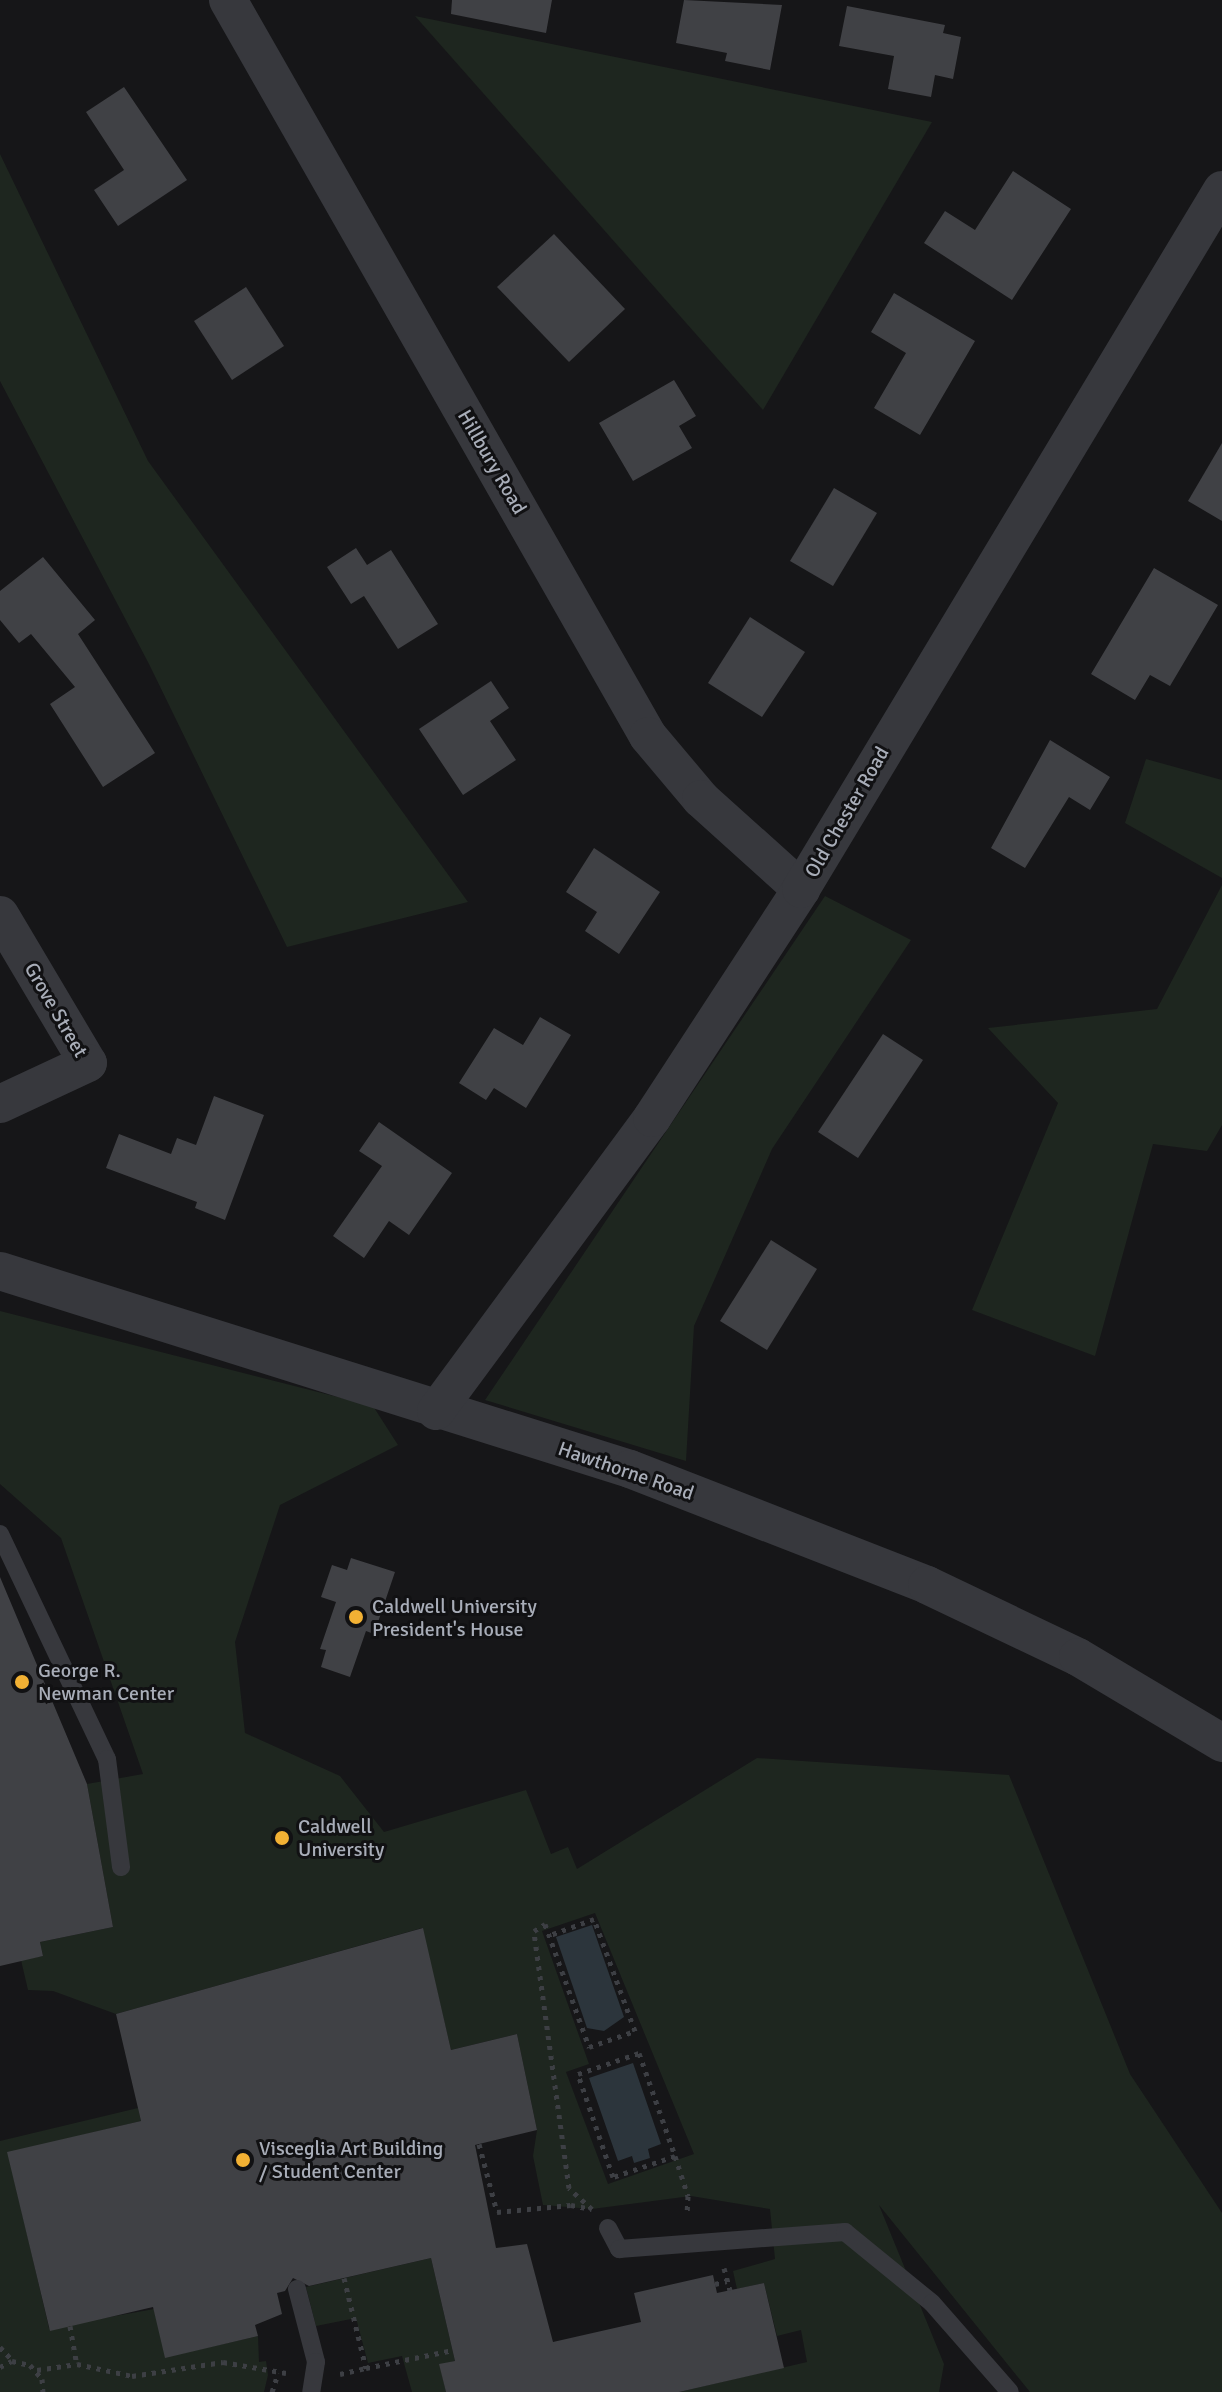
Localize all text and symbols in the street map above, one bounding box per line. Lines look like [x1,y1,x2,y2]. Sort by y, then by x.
street label: Hillbury Road [453,406,531,518]
street label: Old Chester Road [800,742,894,882]
street label: Grove Street [19,958,93,1062]
street label: Hawthorne Road [555,1437,697,1505]
place label: Caldwell University President's House [372,1594,537,1641]
marker: Caldwell University President's House [347,1608,365,1626]
place label: George R. Newman Center [38,1658,174,1705]
marker: George R. Newman Center [13,1673,31,1691]
place label: Caldwell University [298,1814,384,1861]
marker: Caldwell University [273,1829,291,1847]
place label: Visceglia Art Building / Student Center [259,2136,443,2183]
marker: Visceglia Art Building / Student Center [234,2151,252,2169]

